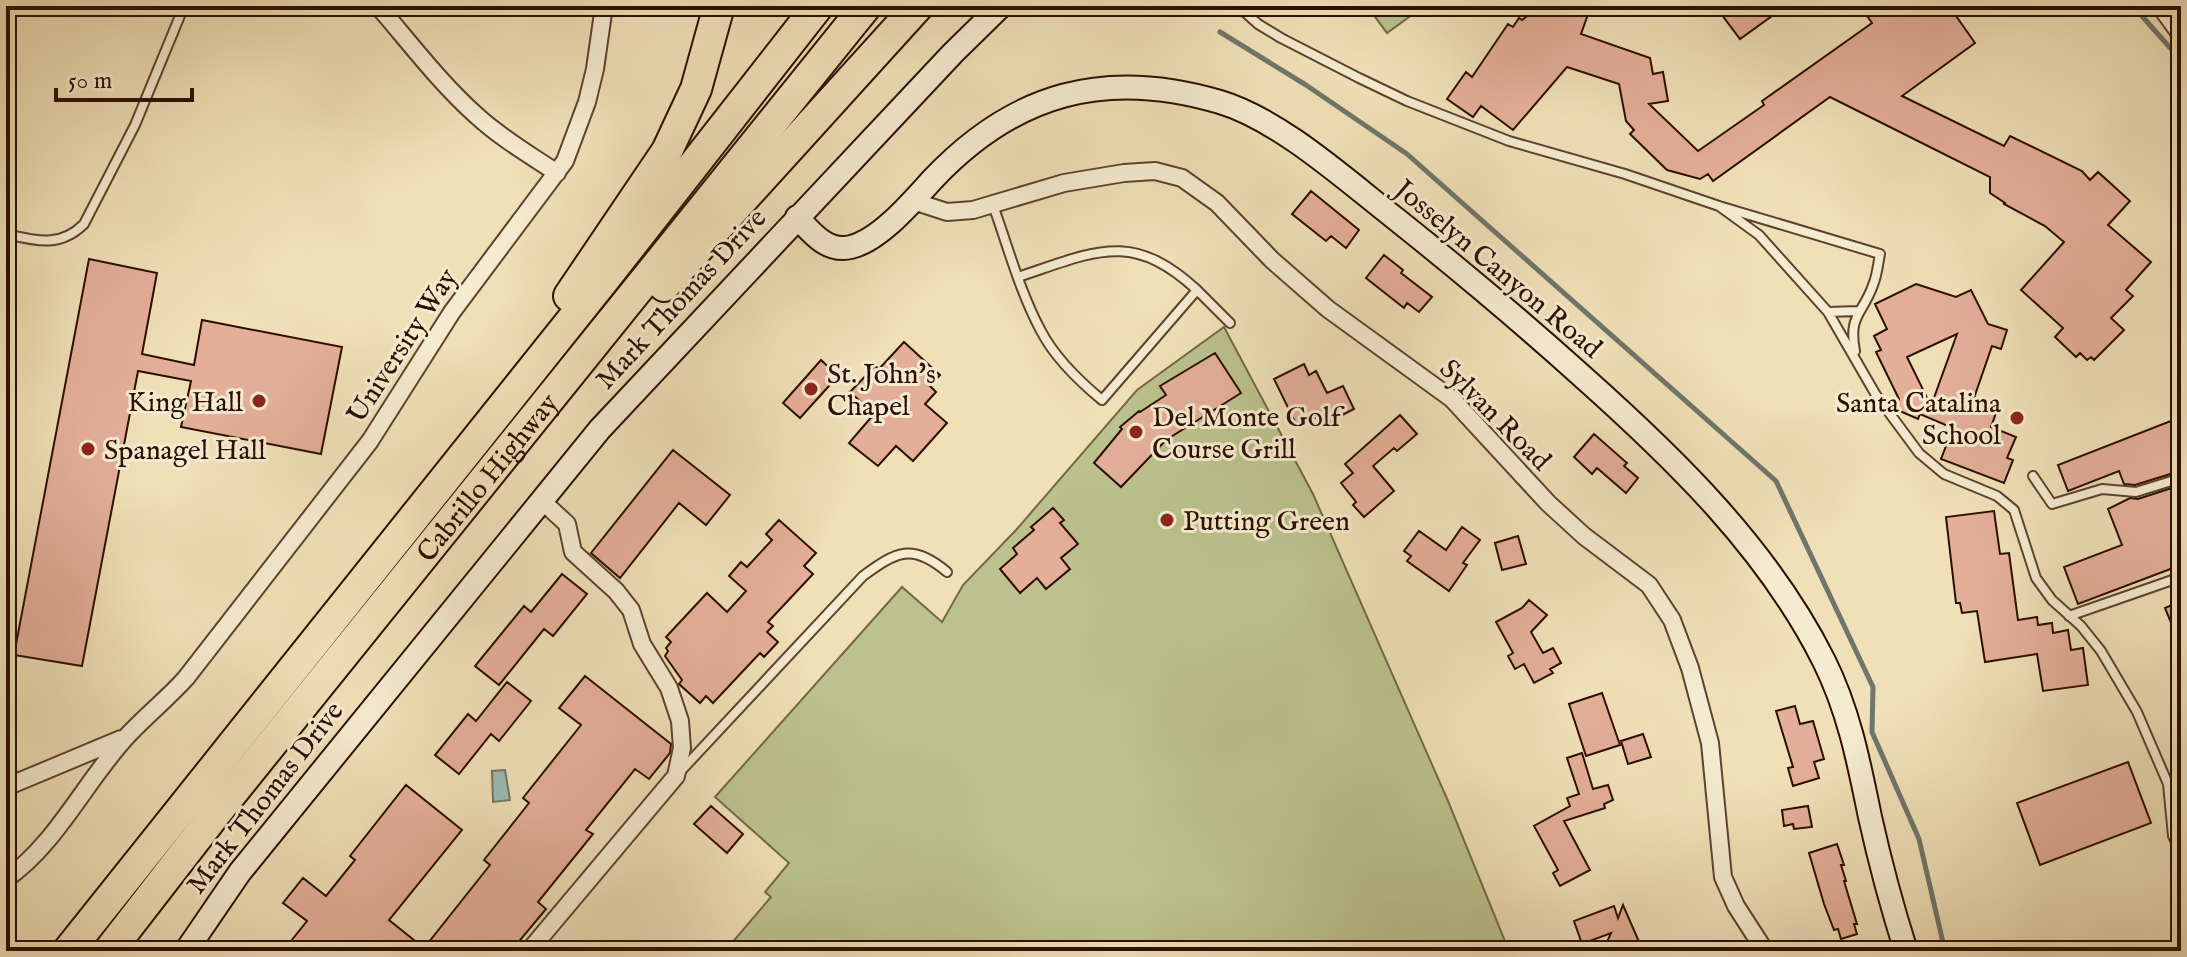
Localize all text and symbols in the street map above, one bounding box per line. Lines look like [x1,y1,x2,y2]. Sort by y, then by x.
scale bar [56,52,192,102]
text: 50 m [68,66,112,97]
street label: Josselyn Canyon Road [1384,171,1608,367]
street label: Mark Thomas Drive [589,202,775,398]
street label: University Way [340,262,466,431]
street label: Sylvan Road [1431,353,1557,479]
place label: St. John's Chapel [827,358,936,425]
marker: St. John's Chapel [802,380,820,398]
place label: King Hall [128,386,243,421]
street label: Cabrillo Highway [410,387,567,570]
place label: Santa Catalina School [1836,387,2002,454]
marker: King Hall [250,392,268,410]
place label: Del Monte Golf Course Grill [1152,401,1345,468]
marker: Santa Catalina School [2008,409,2026,427]
marker: Del Monte Golf Course Grill [1127,423,1145,441]
place label: Spanagel Hall [104,434,266,469]
marker: Spanagel Hall [79,440,97,458]
place label: Putting Green [1183,505,1350,540]
marker: Putting Green [1158,511,1176,529]
street label: Mark Thomas Drive [180,695,352,902]

